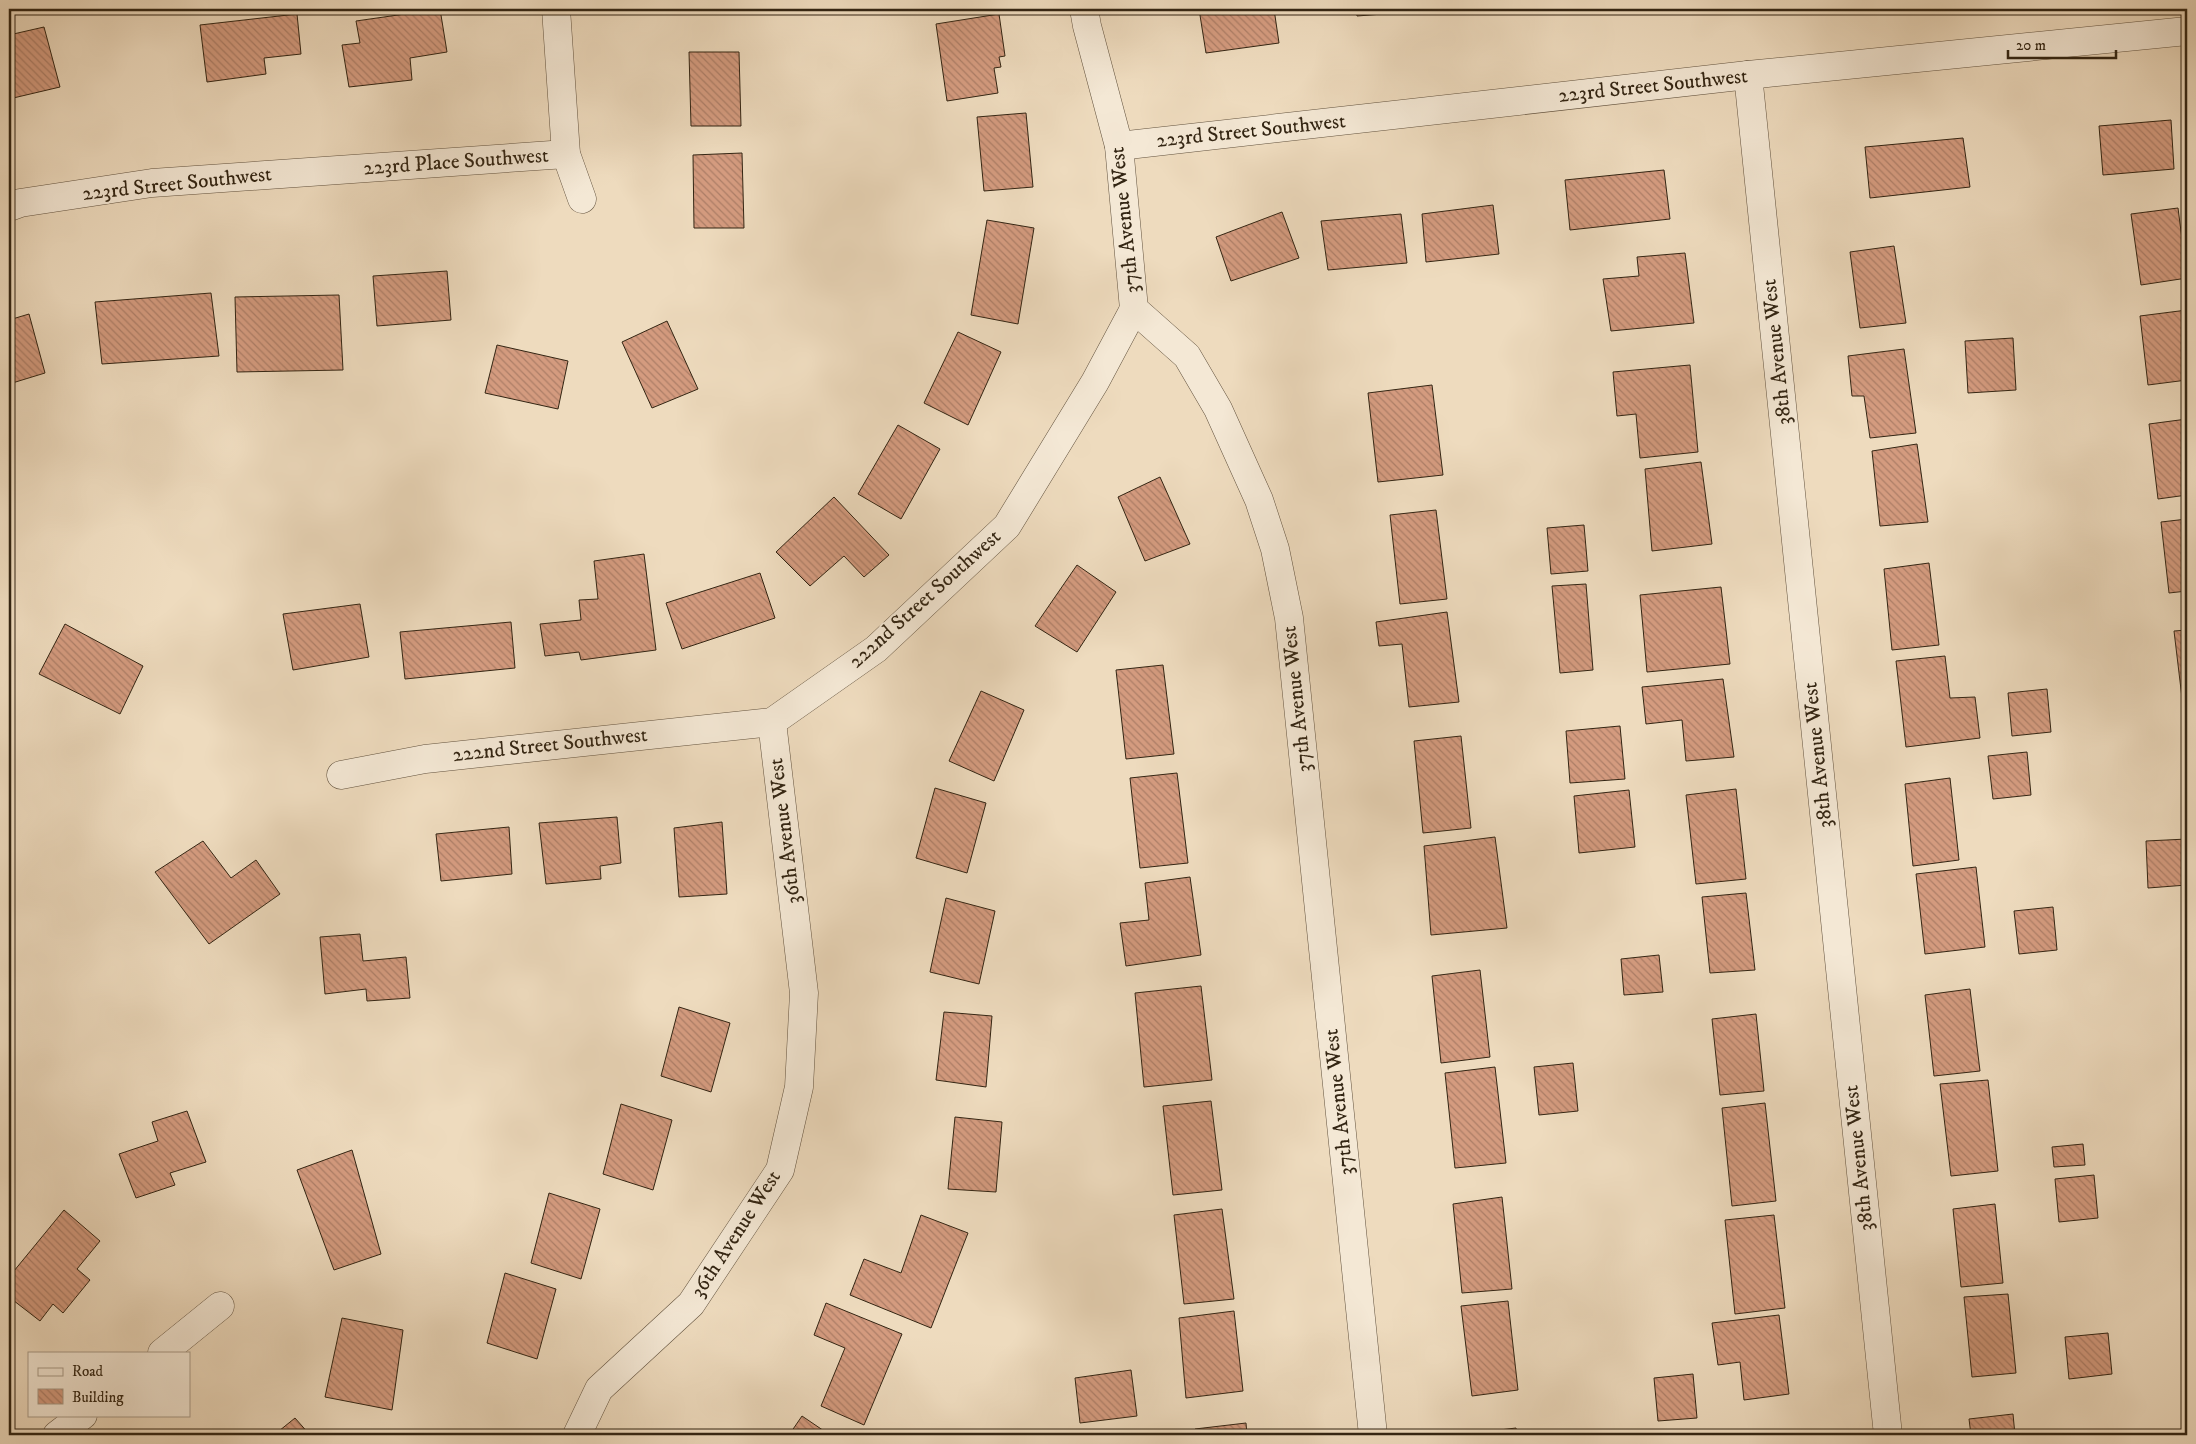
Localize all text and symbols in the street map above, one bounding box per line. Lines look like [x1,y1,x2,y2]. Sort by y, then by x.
scale bar [2008,28,2116,60]
text: 20 m [2016,36,2046,55]
street label: 223rd Street Southwest [1557,63,1749,109]
street label: 223rd Street Southwest [1155,108,1347,154]
street label: 223rd Place Southwest [363,143,550,181]
street label: 37th Avenue West [1104,145,1146,294]
street label: 223rd Street Southwest [81,161,273,207]
street label: 38th Avenue West [1756,278,1798,426]
street label: 222nd Street Southwest [844,524,1007,674]
street label: 37th Avenue West [1276,624,1318,773]
street label: 38th Avenue West [1797,681,1839,829]
street label: 222nd Street Southwest [451,722,649,768]
street label: 36th Avenue West [763,756,807,905]
street label: 37th Avenue West [1318,1027,1360,1176]
street label: 38th Avenue West [1838,1084,1880,1232]
street label: 36th Avenue West [685,1165,787,1303]
legend [28,1352,190,1416]
text: Road [72,1362,104,1381]
text: Building [72,1388,124,1407]

